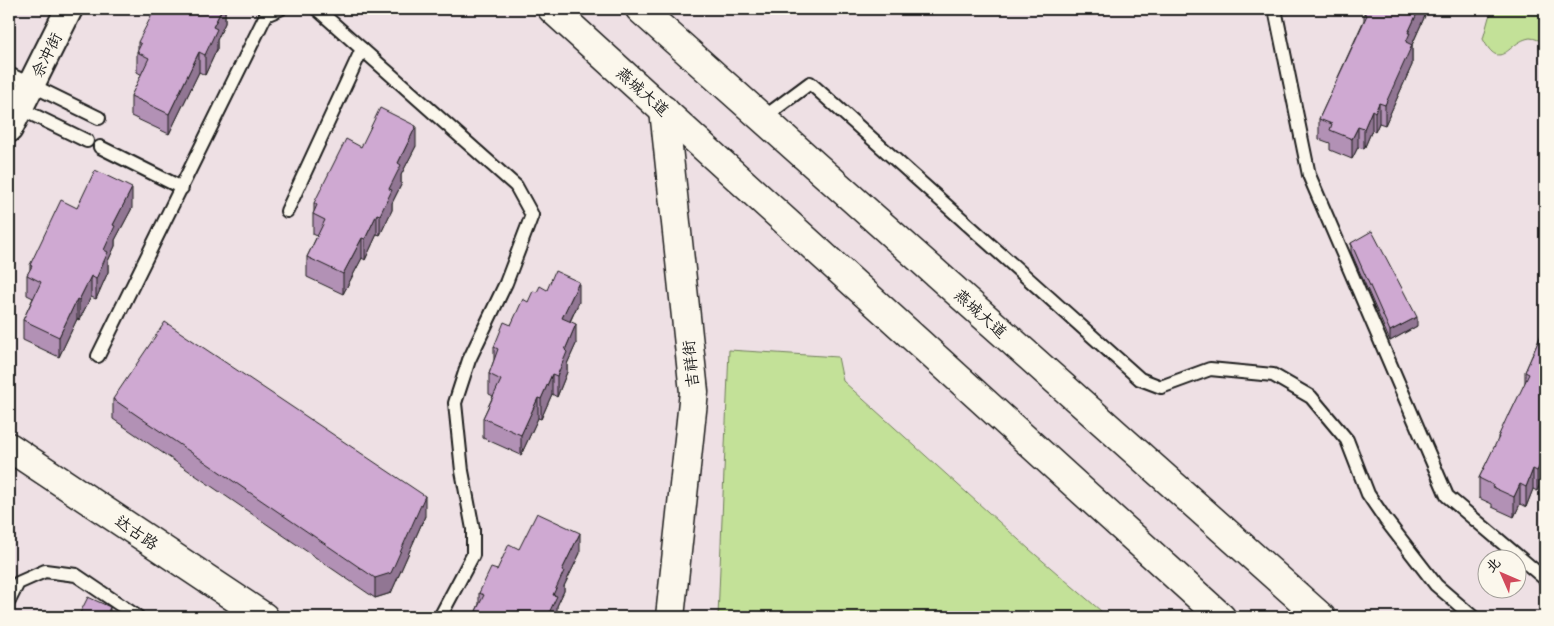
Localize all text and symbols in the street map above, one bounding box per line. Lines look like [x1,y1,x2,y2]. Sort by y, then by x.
street label: 佘冲街 [28,30,68,82]
street label: 燕城大道 [611,64,671,122]
street label: 燕城大道 [949,286,1009,344]
street label: 吉祥街 [680,339,705,389]
street label: 达古路 [110,512,161,556]
north arrow [1476,548,1526,598]
text: 北 [1484,556,1506,578]

